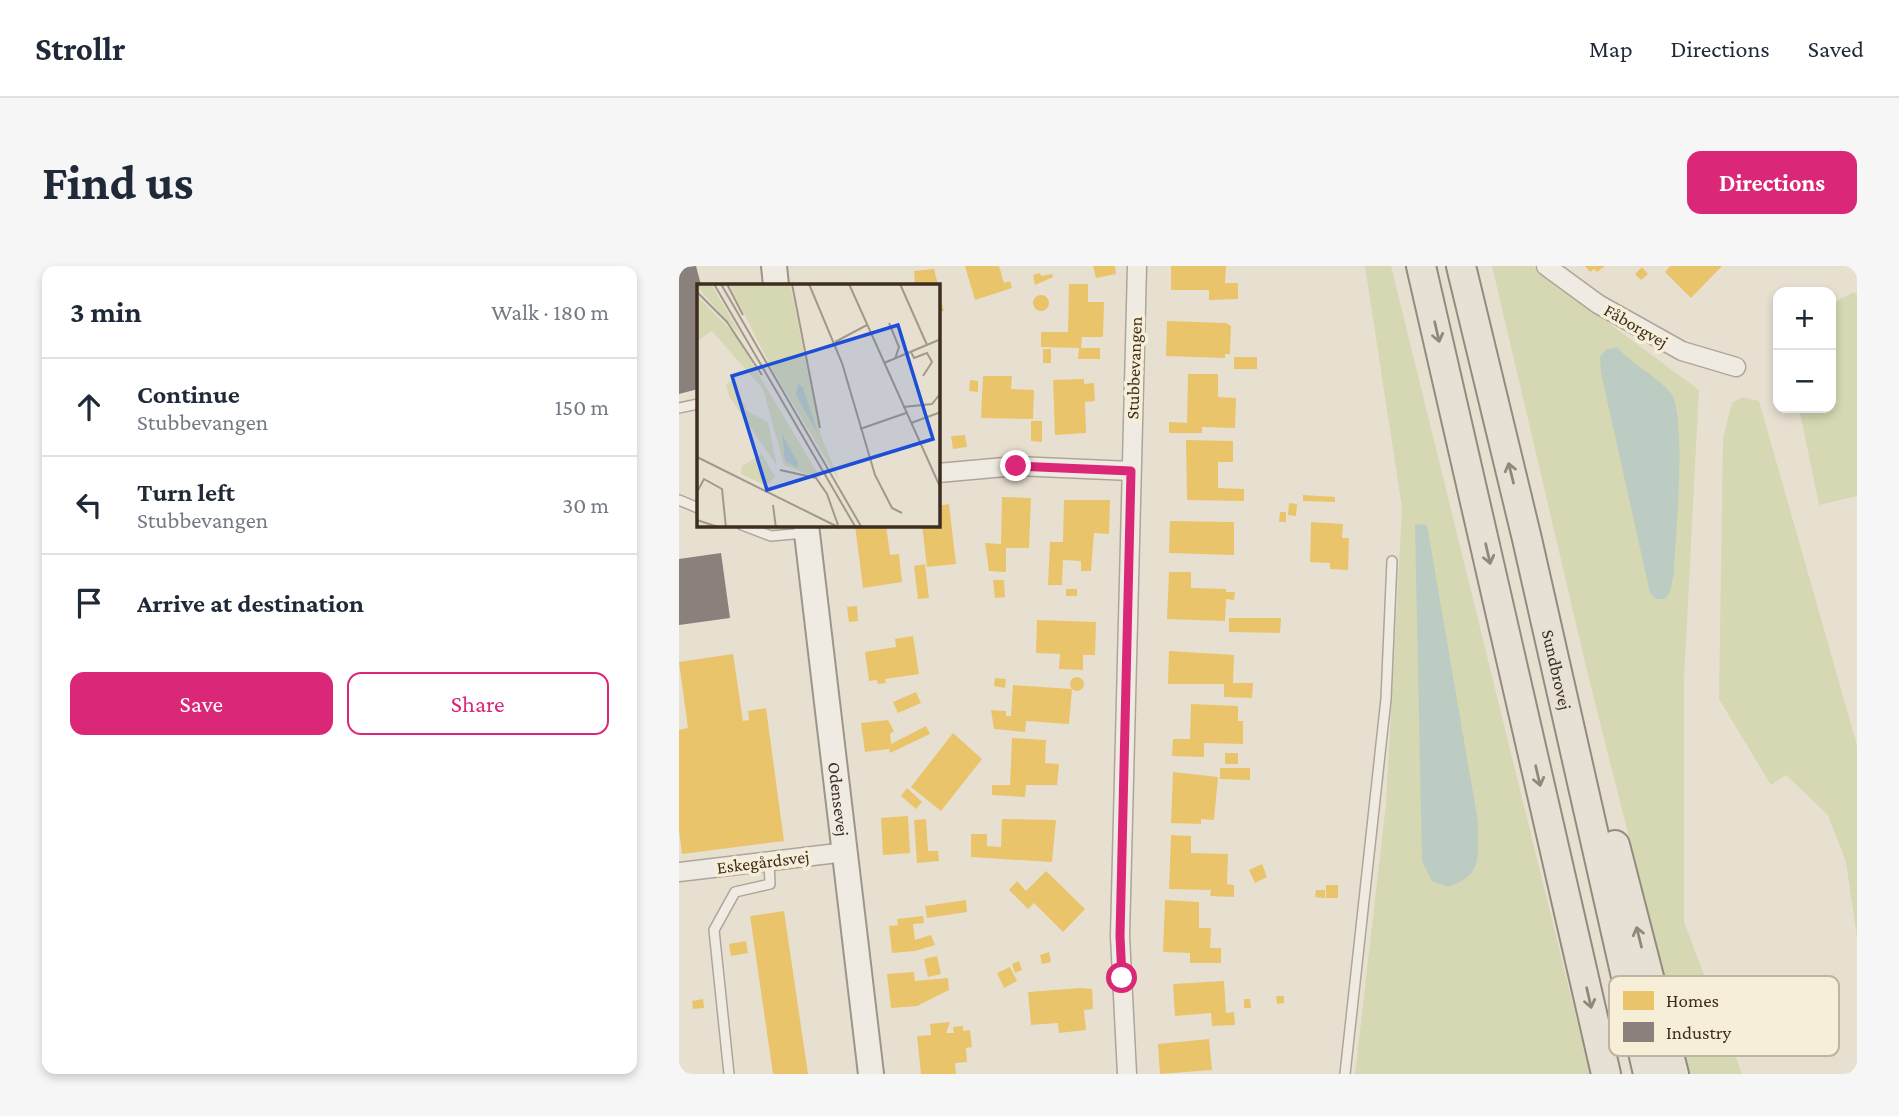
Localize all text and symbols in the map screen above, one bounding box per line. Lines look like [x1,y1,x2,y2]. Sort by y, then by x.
text: Strollr [35,30,125,67]
text: Map [1589,35,1633,62]
text: Directions [1671,35,1770,62]
text: Saved [1808,35,1864,62]
button: Directions [1687,151,1857,214]
text: Find us [42,155,194,210]
inset map [697,284,940,527]
map controls [1773,287,1836,413]
button: + [1773,287,1836,350]
text: 3 min [70,295,142,328]
text: Walk · 180 m [491,299,609,325]
street label: Fåborgvej [1600,300,1671,353]
street label: Stubbevangen [1122,316,1146,420]
one-way arrow [1431,321,1444,343]
button: − [1773,350,1836,413]
text: Continue [137,380,240,409]
icon: ahead [70,388,108,426]
text: 150 m [555,394,609,420]
text: Stubbevangen [137,409,268,435]
route end [1000,450,1031,481]
one-way arrow [1504,462,1517,485]
text: Turn left [137,478,235,507]
icon: left [70,486,108,524]
text: 30 m [562,492,609,518]
text: Stubbevangen [137,507,268,533]
one-way arrow [1481,542,1495,565]
icon: arrive [70,584,108,622]
text: Arrive at destination [137,589,364,618]
street label: Sundbrovej [1538,628,1575,712]
button: Save [70,672,333,735]
button: Share [347,672,609,735]
street label: Odensevej [824,761,853,837]
one-way arrow [1532,764,1546,787]
street label: Eskegårdsvej [716,846,811,879]
one-way arrow [1632,926,1645,949]
route start [1106,962,1137,993]
legend [1609,976,1839,1056]
one-way arrow [1583,986,1596,1009]
text: Homes [1666,990,1719,1011]
text: Industry [1666,1022,1732,1043]

